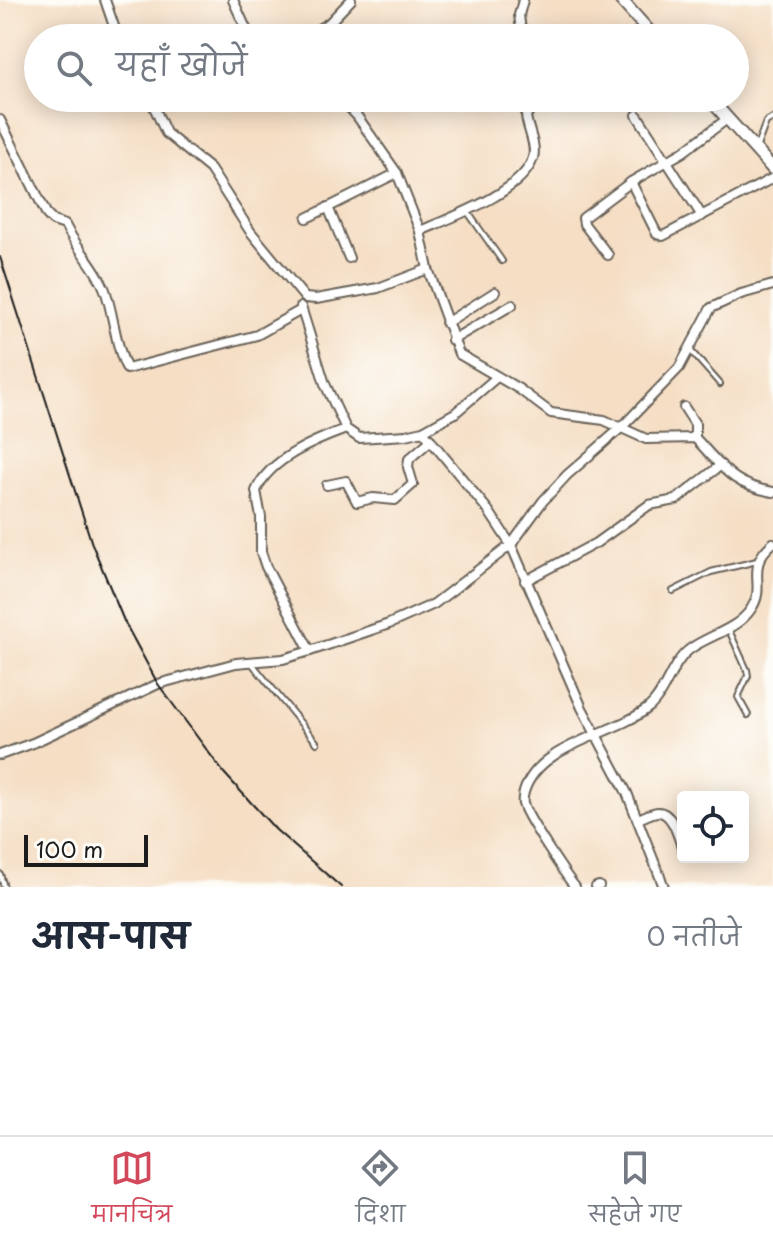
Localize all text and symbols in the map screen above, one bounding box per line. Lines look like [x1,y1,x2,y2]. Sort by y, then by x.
search box [24,24,749,112]
text: यहाँ खोजें [116,41,247,86]
icon: search [52,46,96,90]
map controls [677,791,749,863]
button: locate [677,791,749,863]
scale bar [24,831,148,867]
text: 100 m [36,832,103,865]
text: आस-पास [32,908,190,960]
text: 0 नतीजे [647,916,741,955]
tab: मानचित्र [92,1146,172,1239]
tab: दिशा [355,1146,405,1239]
tab: सहेजे गए [589,1146,681,1239]

